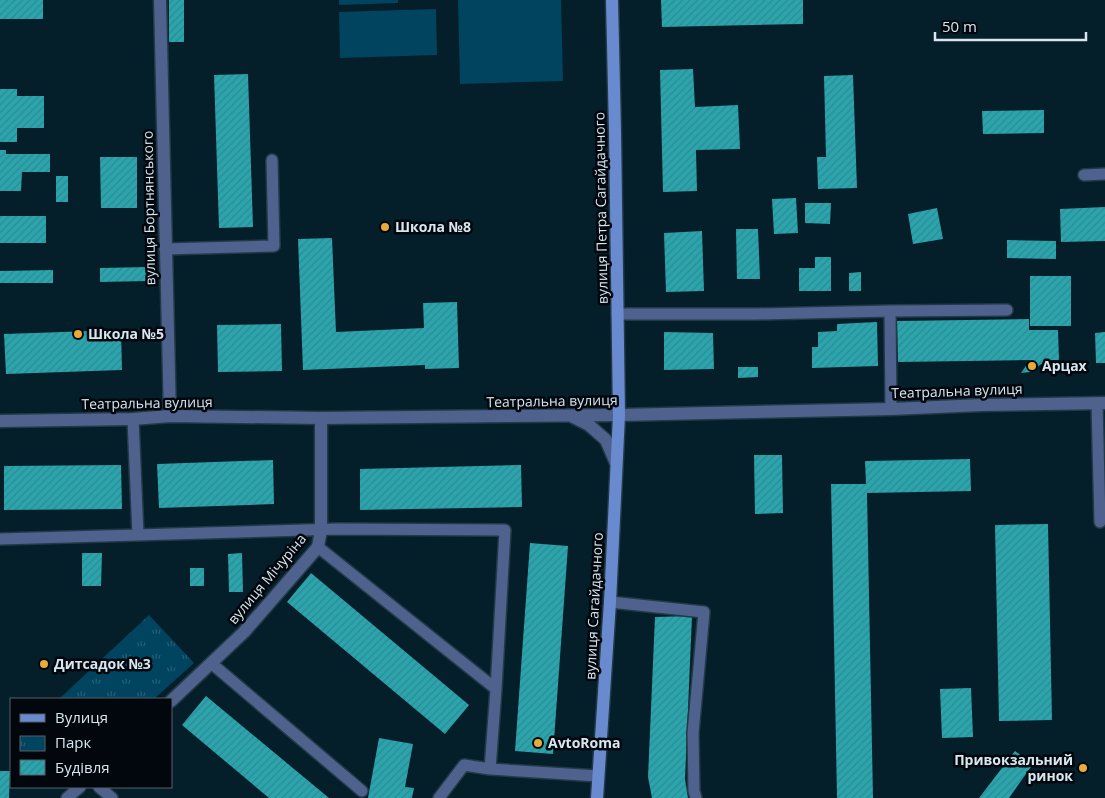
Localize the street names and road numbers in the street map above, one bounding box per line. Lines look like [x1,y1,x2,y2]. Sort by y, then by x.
street label: вулиця Петра Сагайдачного [589,112,612,304]
street label: вулиця Бортнянського [138,130,159,286]
street label: Театральна вулиця [891,379,1023,402]
street label: Театральна вулиця [486,390,618,411]
street label: Театральна вулиця [81,392,213,413]
street label: вулиця Мічуріна [223,529,310,628]
street label: вулиця Сагайдачного [580,532,607,680]

